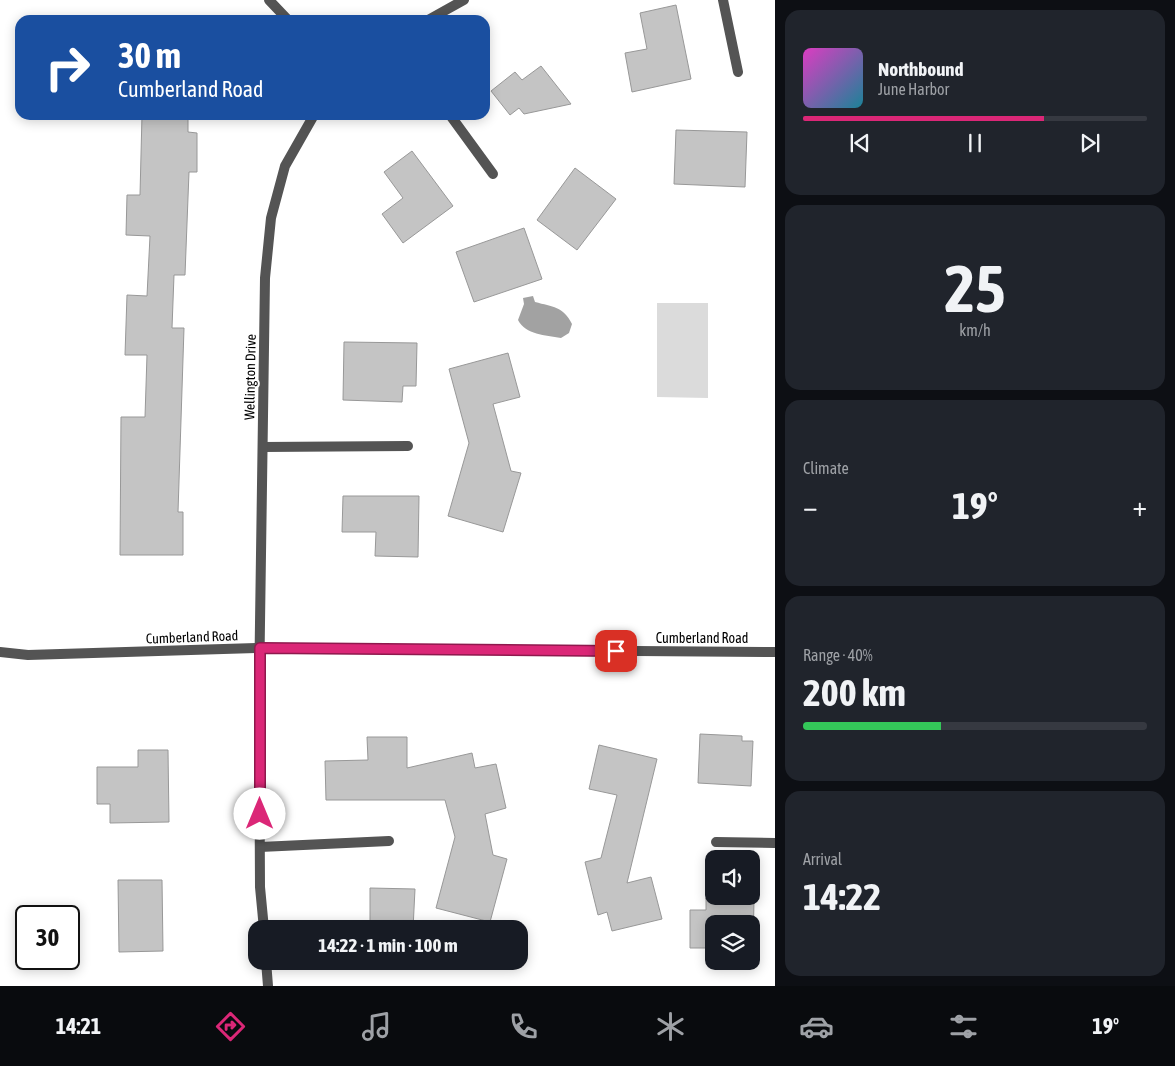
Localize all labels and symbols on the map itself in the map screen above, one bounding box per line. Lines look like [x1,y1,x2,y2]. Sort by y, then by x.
street label: Wellington Drive [241,334,259,420]
street label: Cumberland Road [145,627,239,647]
pin [595,630,637,672]
street label: Cumberland Road [656,630,748,646]
position arrow [233,787,285,839]
speed limit sign: 30 [15,905,80,970]

